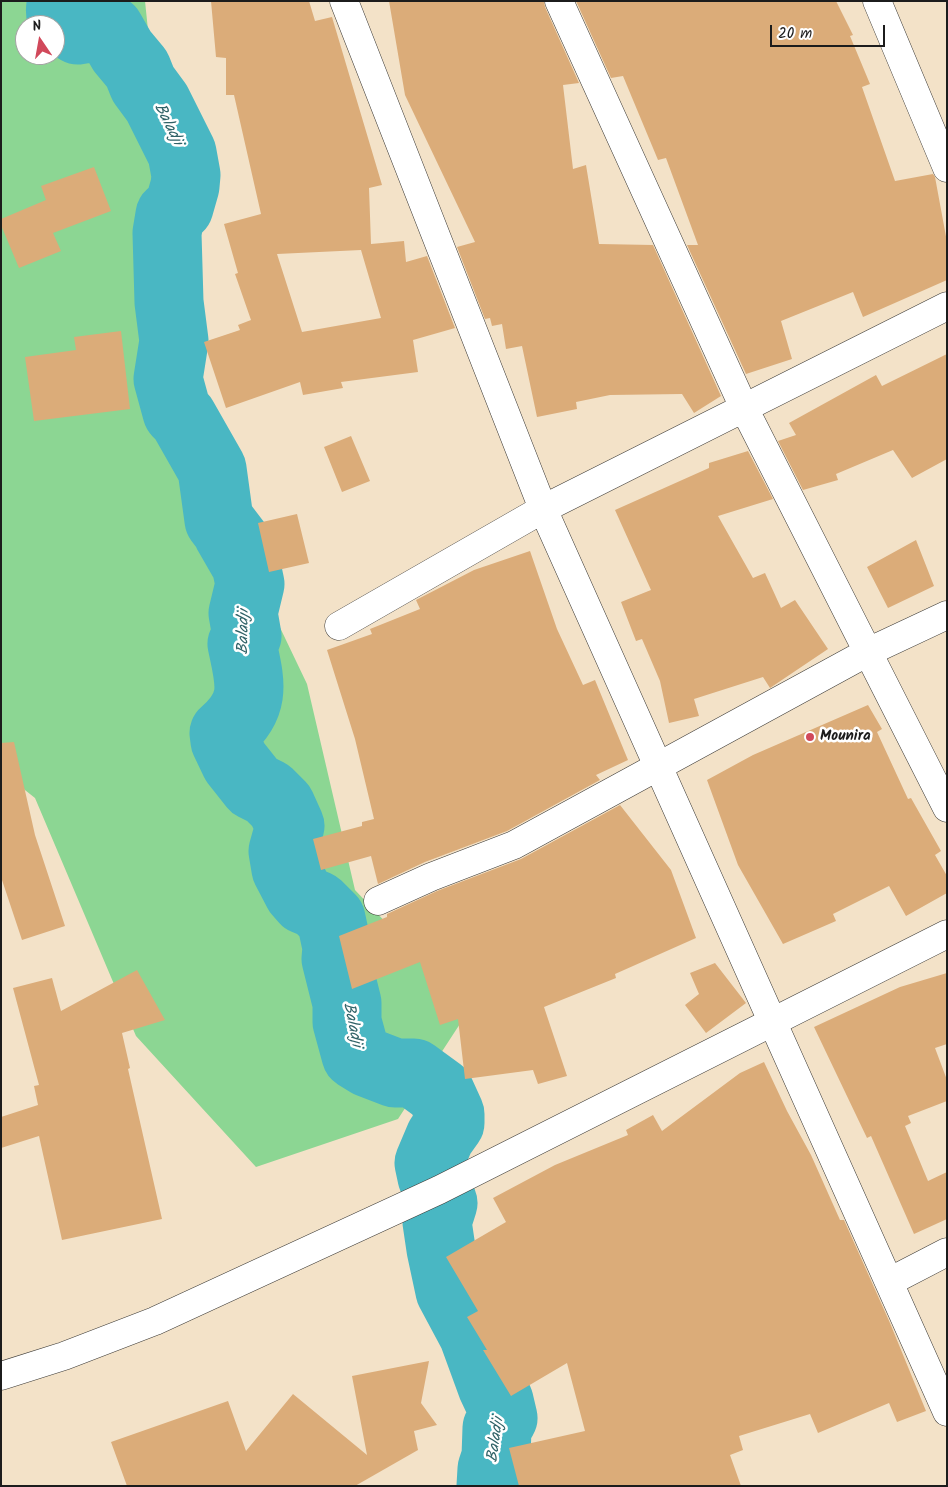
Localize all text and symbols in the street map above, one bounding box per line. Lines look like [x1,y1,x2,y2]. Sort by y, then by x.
north arrow [15,15,65,65]
text: N [30,15,44,38]
scale bar [773,15,888,47]
text: 20 m [778,22,812,46]
water label: Baladji [148,101,186,149]
water label: Baladji [235,609,255,655]
place label: Mounira [820,728,871,746]
marker: Mounira [804,731,816,743]
water label: Baladji [337,1001,365,1049]
water label: Baladji [484,1416,510,1464]

